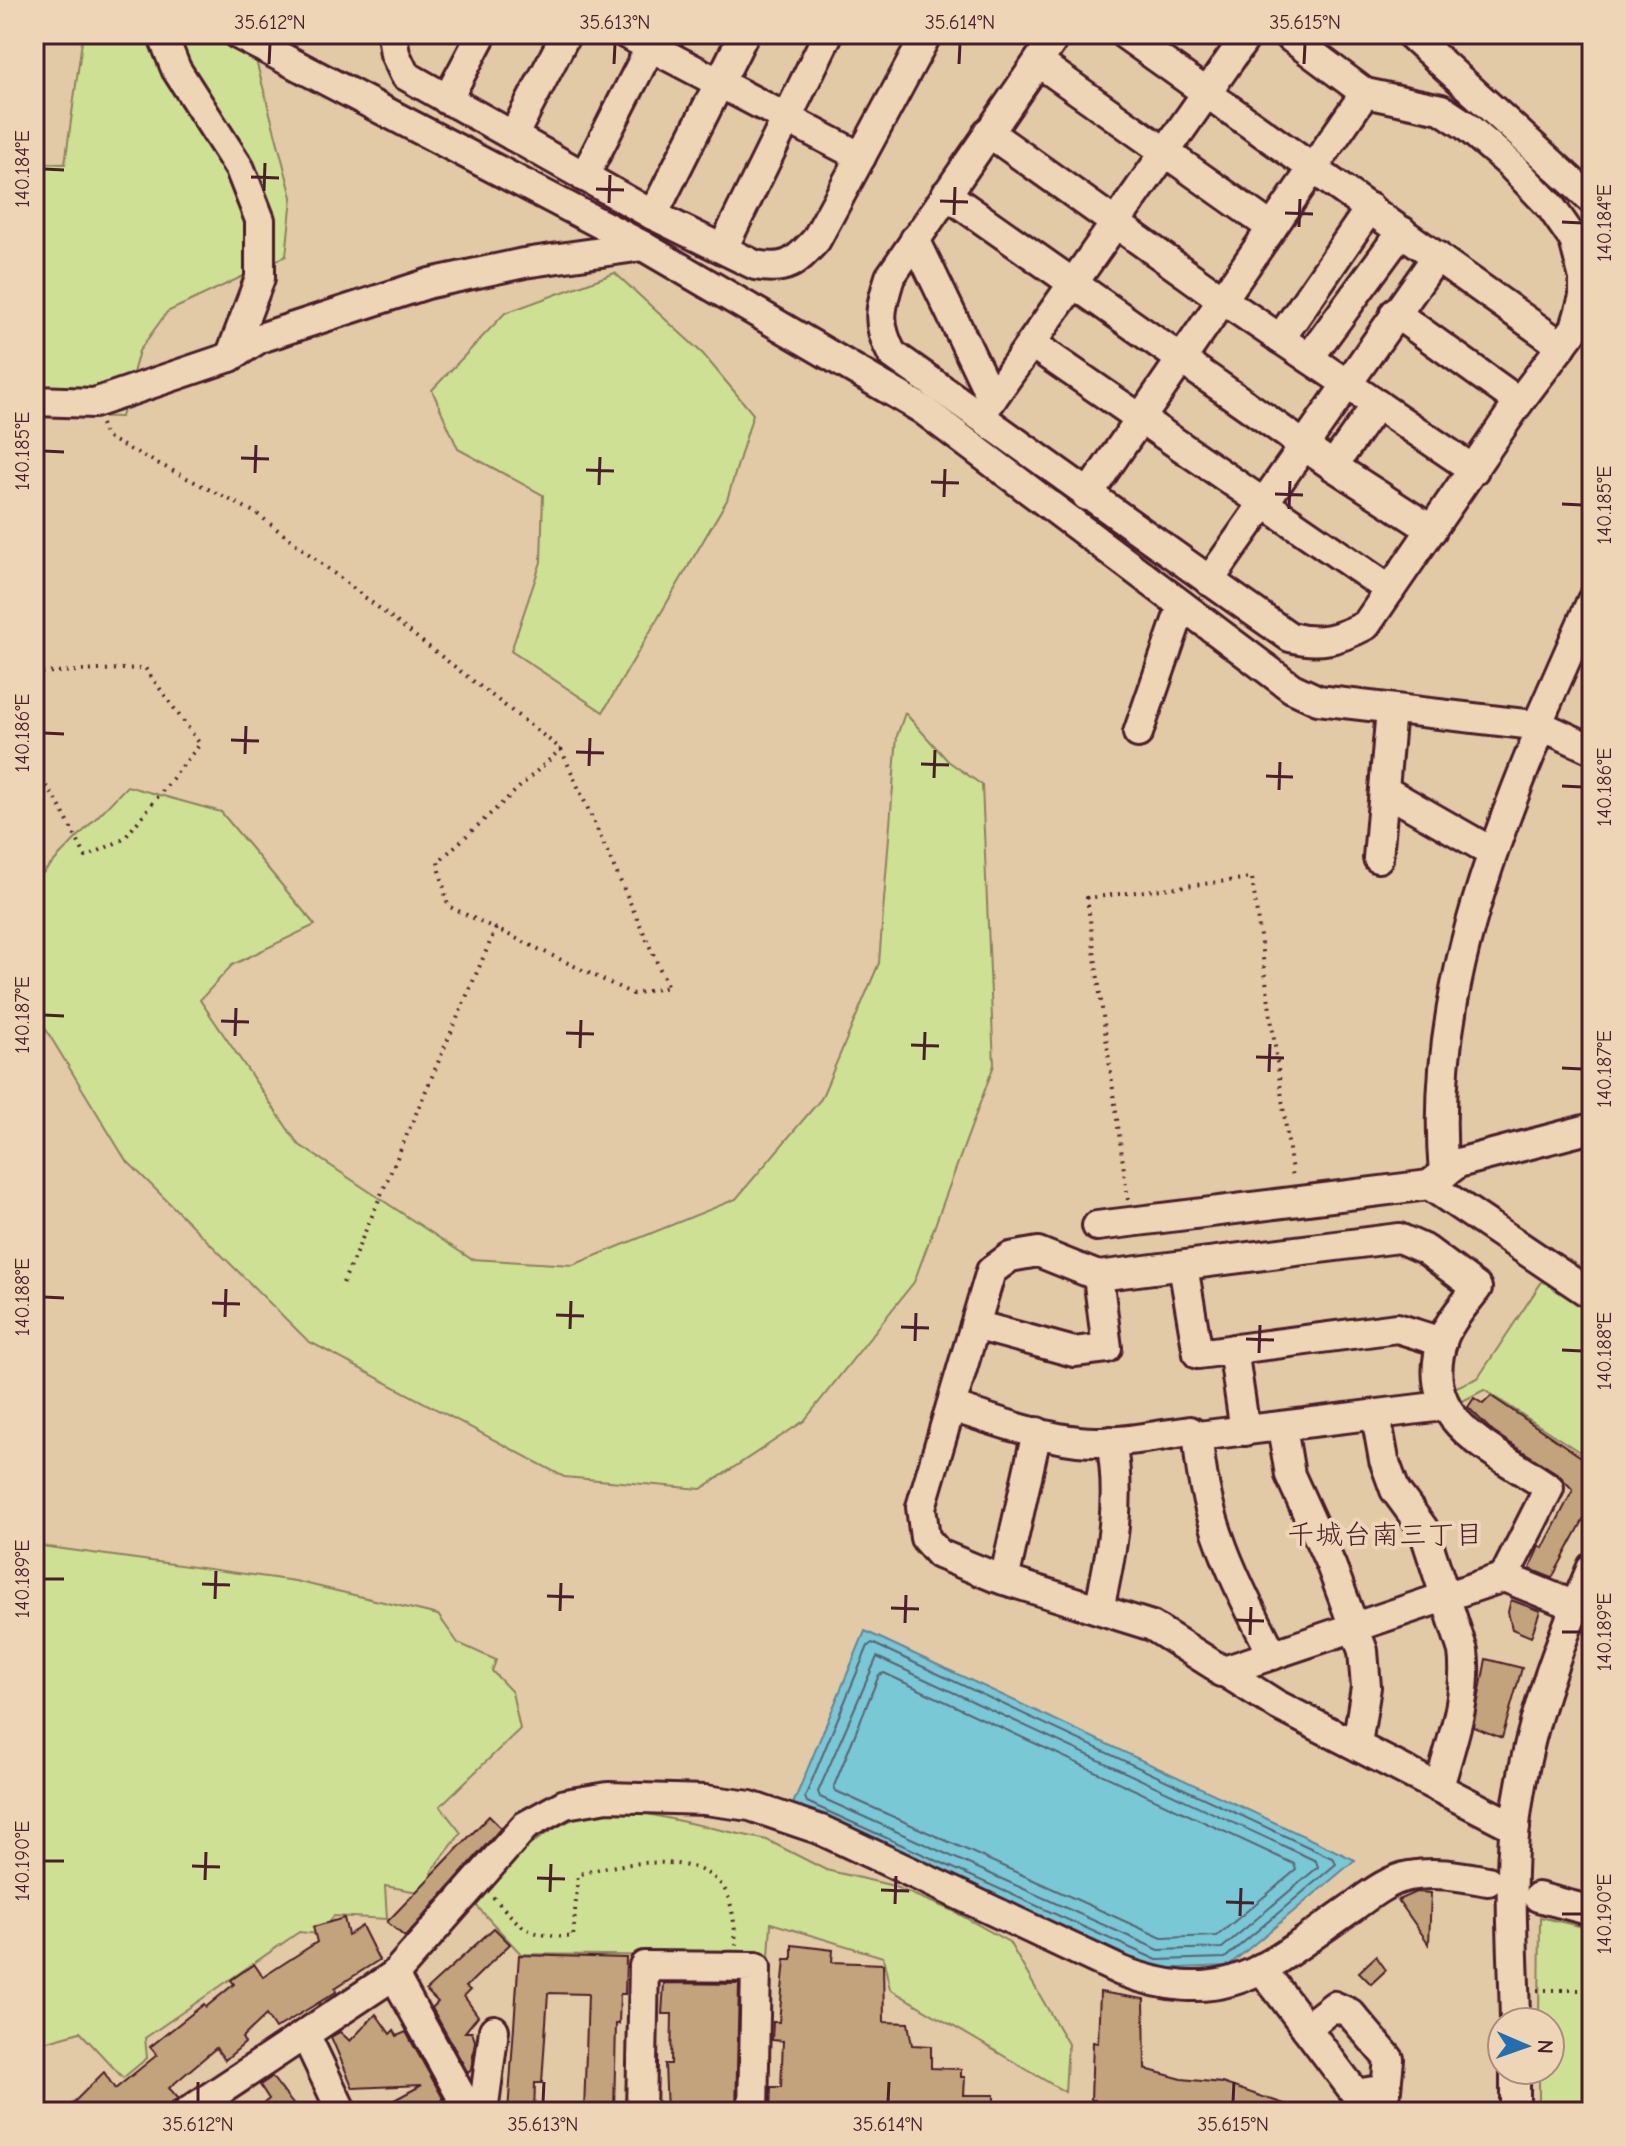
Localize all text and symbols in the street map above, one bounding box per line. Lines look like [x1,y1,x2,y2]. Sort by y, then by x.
text: 35.612°N [234,11,306,34]
text: 35.613°N [580,11,651,34]
text: 35.614°N [925,11,995,34]
text: 35.615°N [1269,11,1341,34]
text: 140.184°E [11,130,34,208]
text: 140.184°E [1593,184,1616,262]
text: 140.185°E [11,412,34,490]
text: 140.185°E [1593,466,1616,544]
text: 140.186°E [11,694,34,772]
text: 140.186°E [1593,748,1616,826]
text: 140.187°E [11,976,34,1054]
text: 140.187°E [1593,1030,1616,1108]
text: 140.188°E [11,1258,34,1336]
text: 140.188°E [1593,1312,1616,1390]
district label: 千城台南三丁目 [1287,1519,1483,1551]
text: 140.189°E [11,1540,34,1618]
text: 140.189°E [1593,1593,1616,1671]
text: 140.190°E [11,1821,34,1901]
text: 140.190°E [1593,1874,1616,1954]
north arrow [1486,2006,1566,2086]
text: N [1532,2039,1558,2054]
text: 35.612°N [162,2113,234,2136]
text: 35.613°N [508,2113,579,2136]
text: 35.614°N [853,2113,923,2136]
text: 35.615°N [1197,2113,1269,2136]

